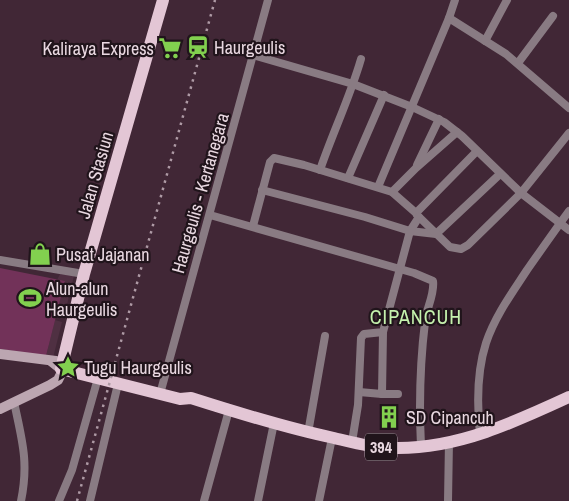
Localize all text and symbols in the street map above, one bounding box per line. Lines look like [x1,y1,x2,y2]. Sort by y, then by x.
station icon: Haurgeulis [185,34,211,60]
supermarket icon: Kaliraya Express [157,35,183,61]
place label: Haurgeulis [214,35,285,60]
place label: Kaliraya Express [42,36,154,61]
street label: Haurgeulis - Kertanegara [165,110,235,276]
street label: Jalan Stasiun [71,129,119,221]
shop icon: Pusat Jajanan [27,241,53,267]
place label: Pusat Jajanan [56,242,150,267]
place label: Alun-alun Haurgeulis [45,276,117,322]
sports icon: Alun-alun Haurgeulis [17,285,43,311]
district label: CIPANCUH [370,303,462,330]
place icon: Tugu Haurgeulis [55,354,81,380]
place label: Tugu Haurgeulis [84,355,192,380]
building icon: SD Cipancuh [376,404,402,430]
place label: SD Cipancuh [406,405,494,430]
road number: 394 [365,434,397,461]

